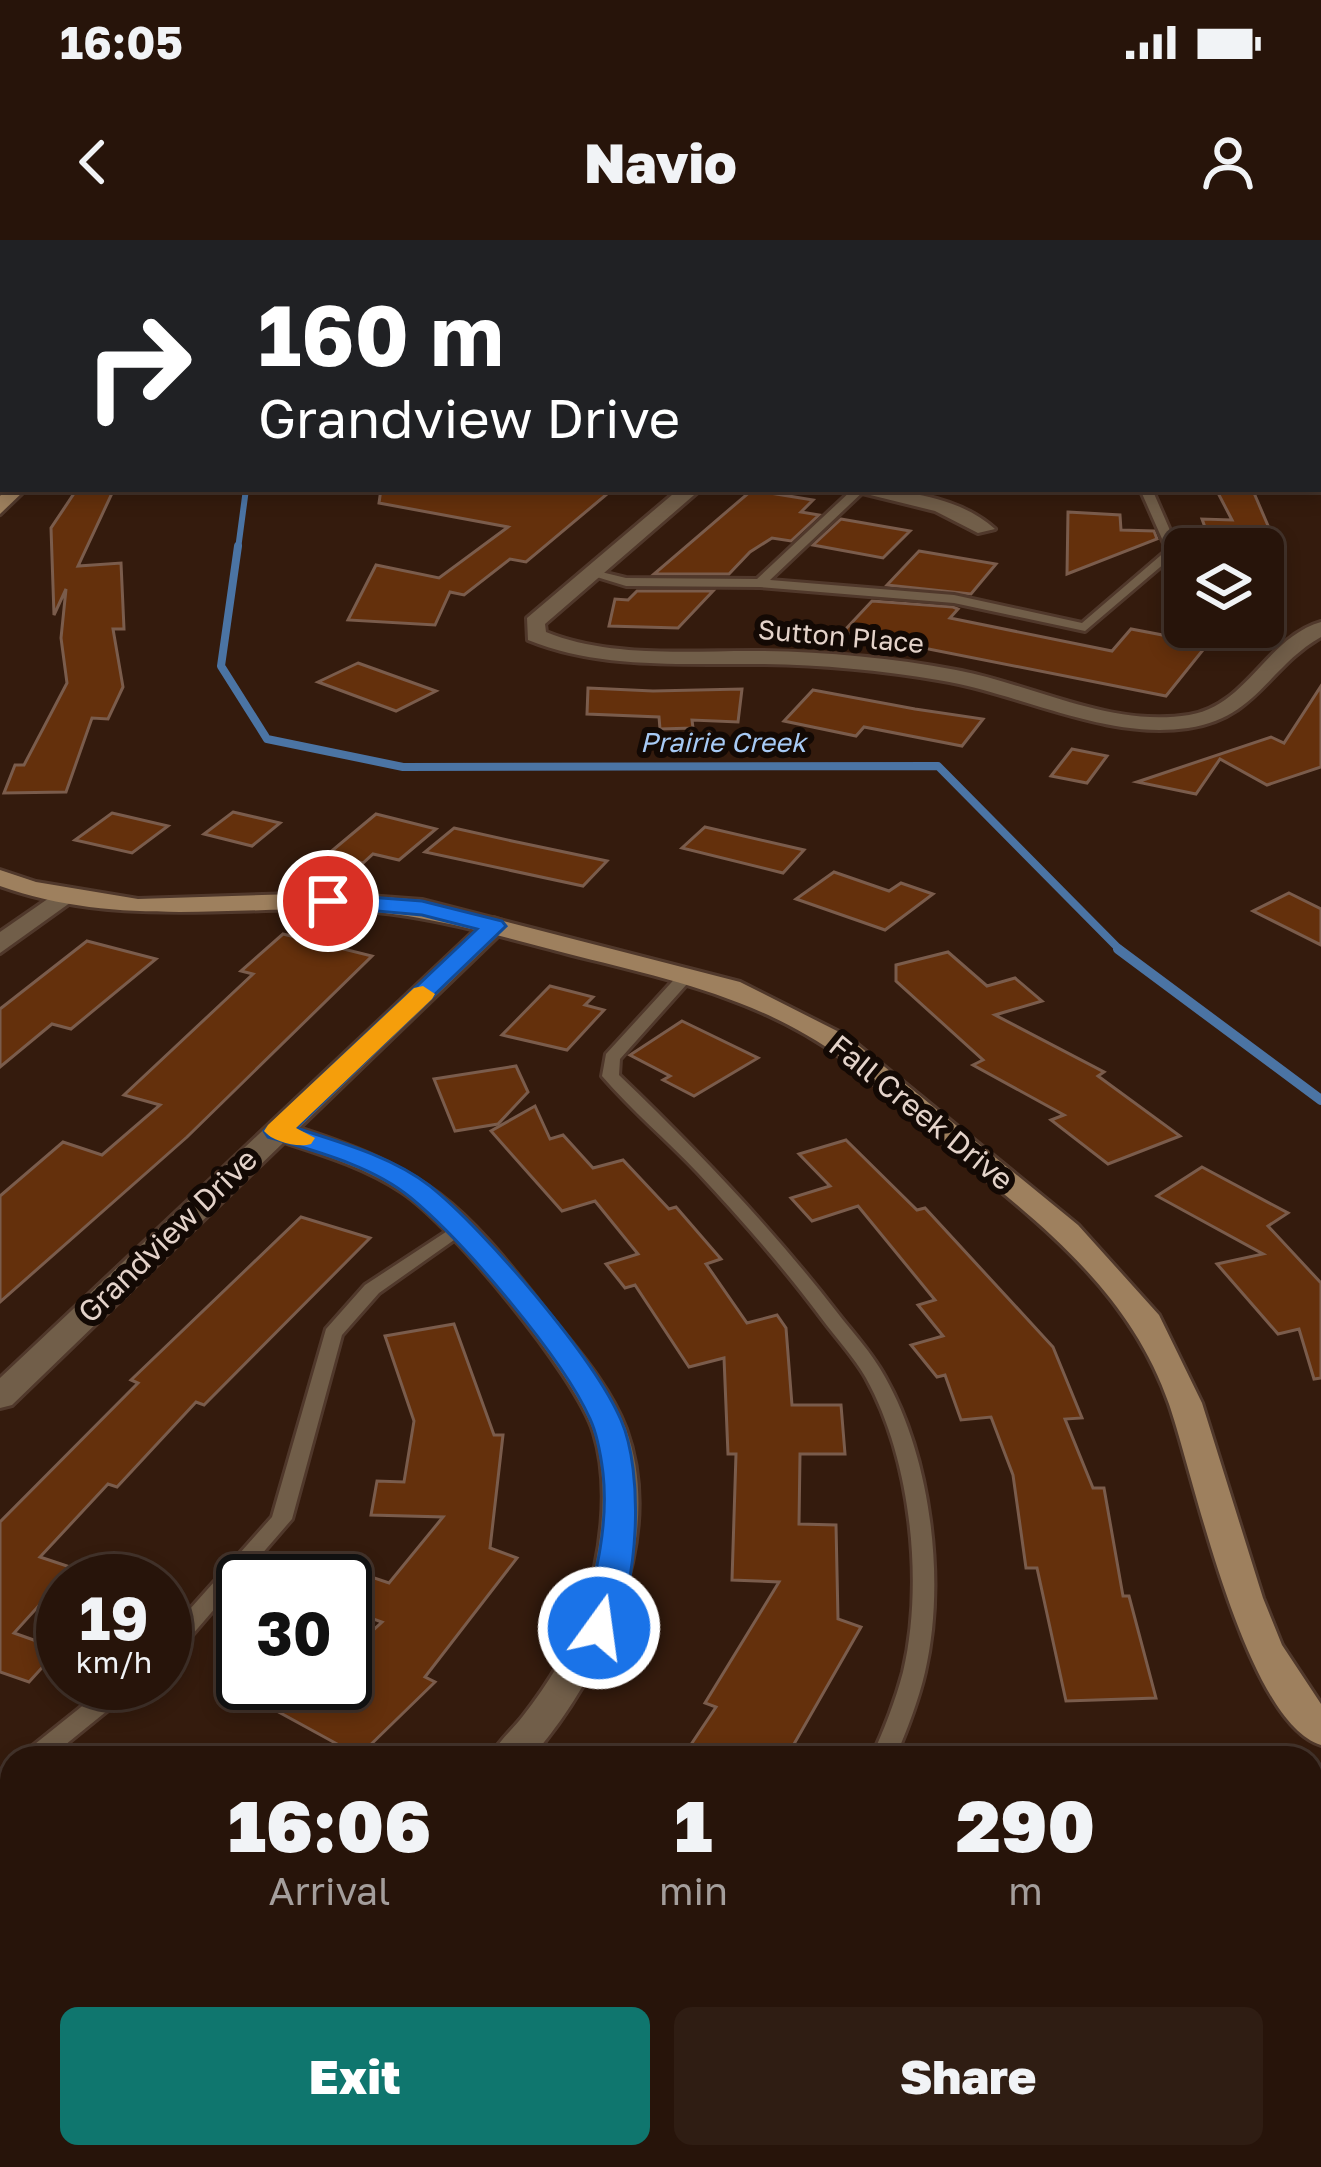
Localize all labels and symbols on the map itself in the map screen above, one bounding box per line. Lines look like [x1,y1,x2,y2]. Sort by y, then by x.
street label: Sutton Place [757,613,925,659]
water label: Prairie Creek [640,726,809,758]
pin [277,850,379,952]
street label: Fall Creek Drive [822,1027,1021,1197]
street label: Grandview Drive [70,1141,264,1330]
speed limit sign: 30 [216,1554,372,1710]
position arrow [536,1565,662,1691]

